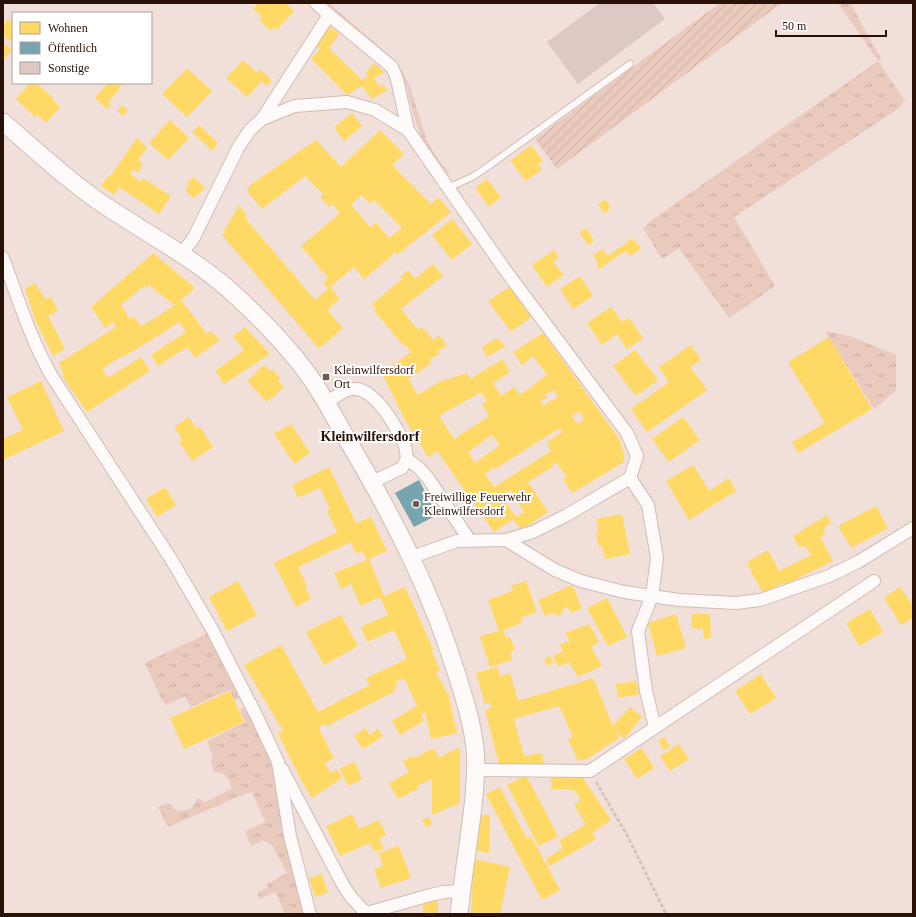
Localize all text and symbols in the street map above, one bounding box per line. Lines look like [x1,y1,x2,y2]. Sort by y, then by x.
legend [12,12,152,84]
scale bar [776,12,886,38]
text: 50 m [782,19,807,33]
text: Wohnen [48,21,88,35]
text: Öffentlich [48,41,97,55]
text: Sonstige [48,61,89,75]
place label: Kleinwilfersdorf Ort [334,363,414,391]
marker: Kleinwilfersdorf Ort [321,372,331,382]
district label: Kleinwilfersdorf [321,429,420,444]
place label: Freiwillige Feuerwehr Kleinwilfersdorf [424,490,531,518]
marker: Freiwillige Feuerwehr Kleinwilfersdorf [411,499,421,509]

